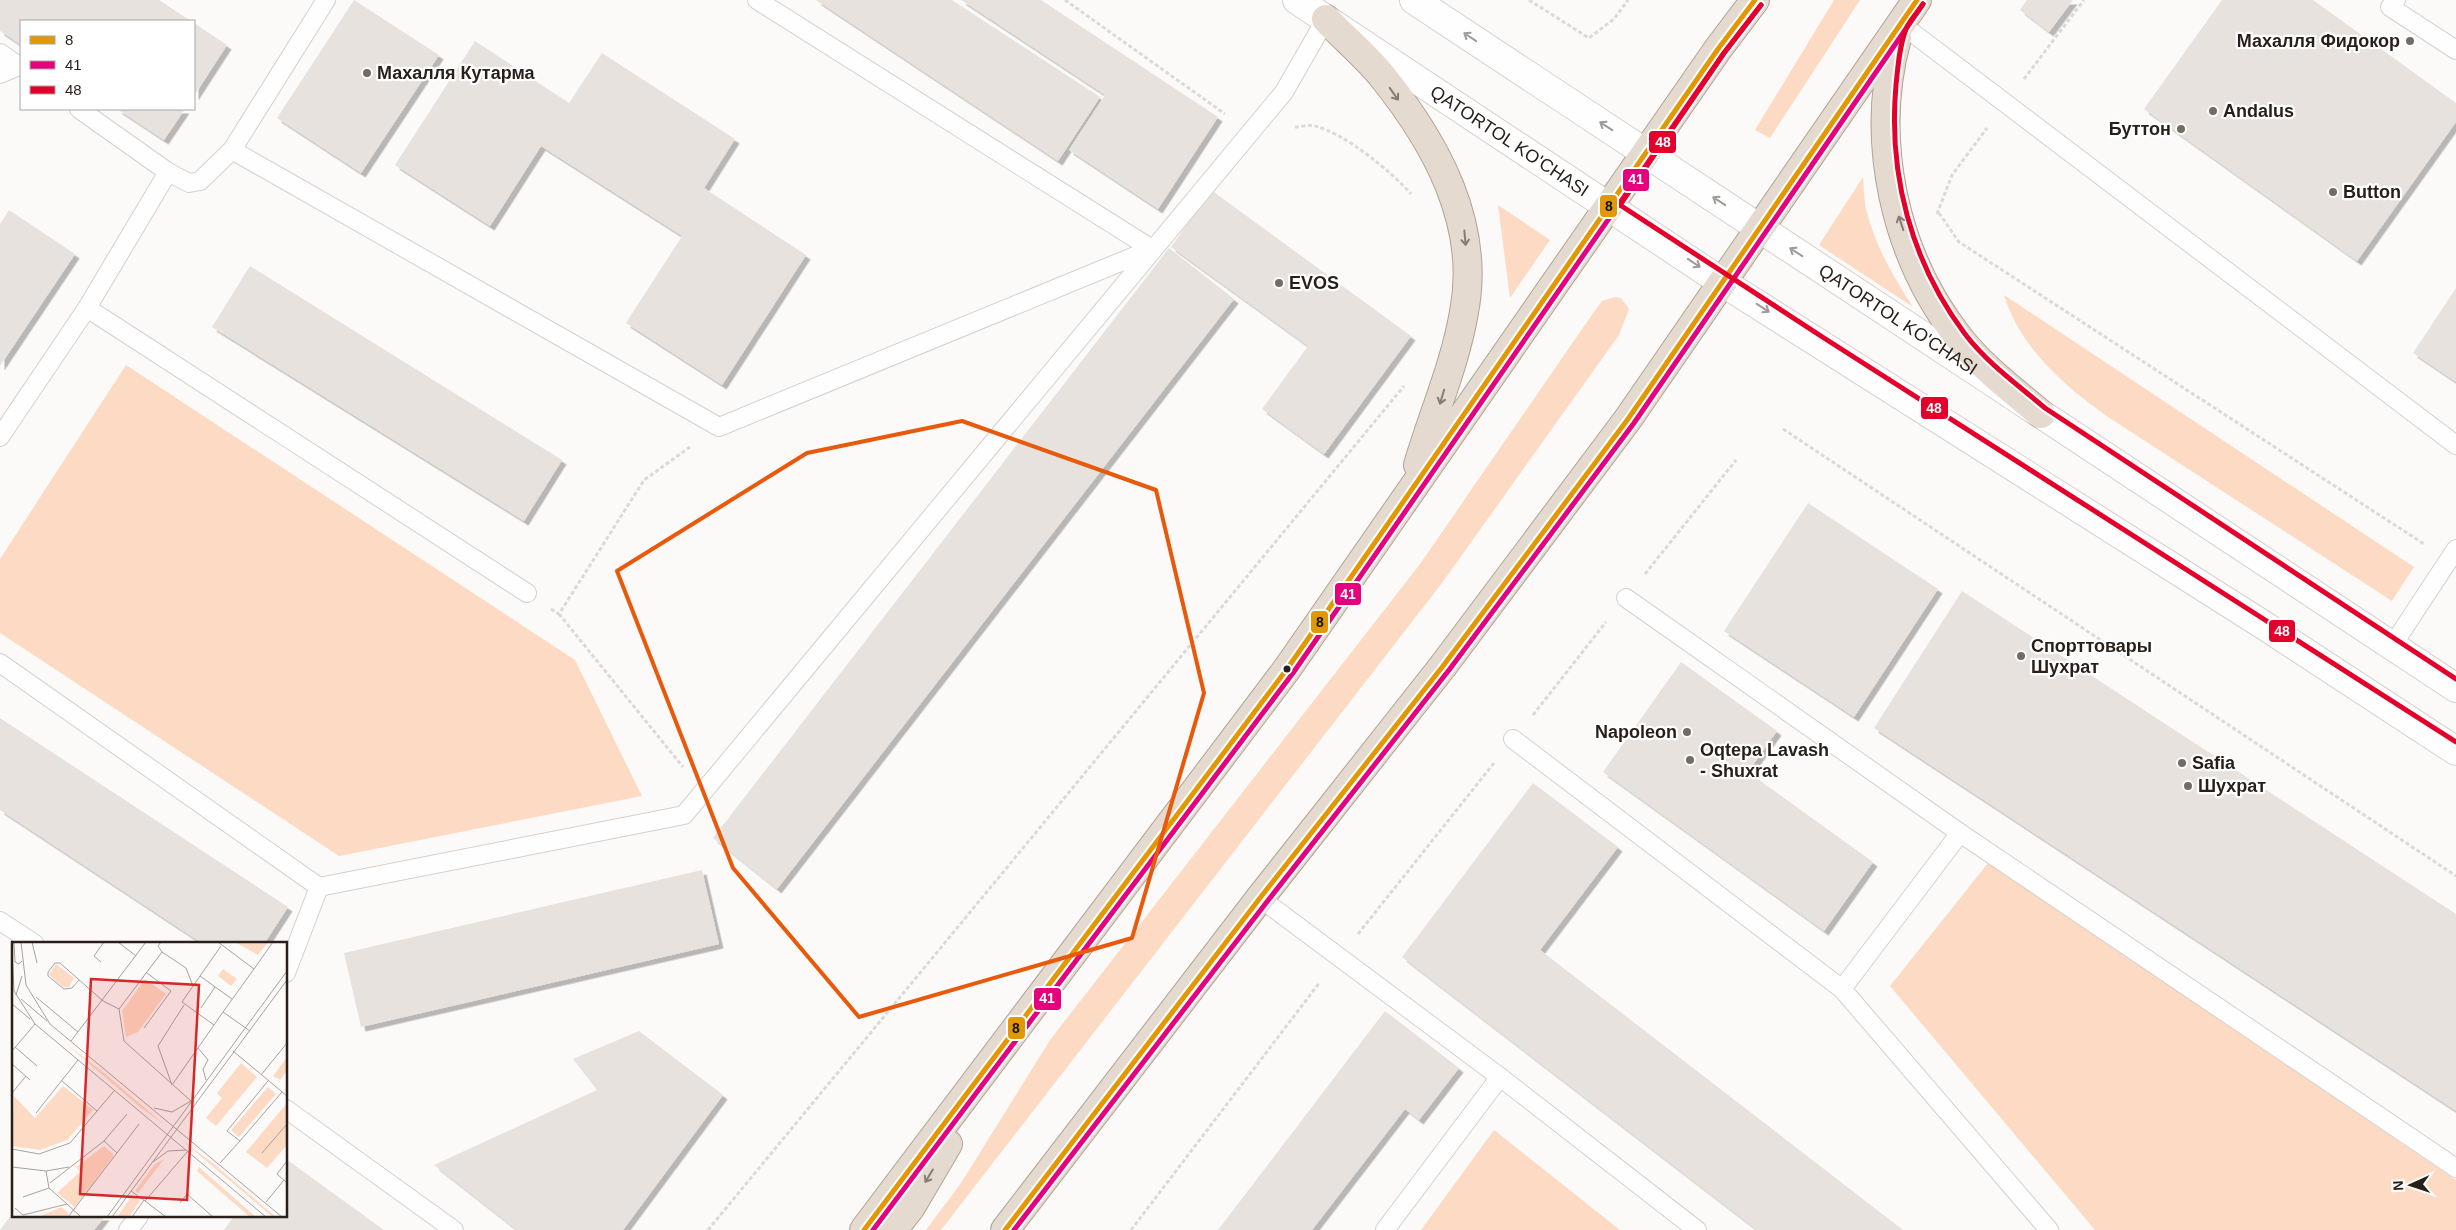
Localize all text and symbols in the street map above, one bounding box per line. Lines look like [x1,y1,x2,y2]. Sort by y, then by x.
legend [20,20,195,110]
text: 8 [65,31,73,48]
one-way arrow [1463,31,1477,42]
place label: Махалля Фидокор [2237,31,2400,51]
marker: Махалля Фидокор [2404,35,2416,47]
text: 41 [65,56,82,73]
place label: Махалля Кутарма [377,63,535,83]
marker: Махалля Кутарма [361,67,373,79]
text: 48 [65,81,82,98]
street label: QATORTOL KO'CHASI [1427,81,1592,201]
one-way arrow [1389,86,1399,100]
place label: Andalus [2223,101,2294,121]
marker: Andalus [2207,105,2219,117]
place label: Буттон [2109,119,2171,139]
one-way arrow [1599,121,1613,131]
marker: Буттон [2175,123,2187,135]
line badge: 48 [1648,130,1677,154]
text: 48 [1655,134,1671,150]
line badge: 41 [1622,168,1650,192]
text: 41 [1628,171,1644,187]
place label: Button [2343,182,2401,202]
marker: Button [2327,186,2339,198]
line badge: 8 [1599,194,1618,218]
one-way arrow [1712,196,1726,207]
text: 8 [1605,198,1613,214]
one-way arrow [1895,216,1905,232]
one-way arrow [1460,229,1470,245]
one-way arrow [1789,247,1803,257]
one-way arrow [1686,258,1700,268]
street label: QATORTOL KO'CHASI [1815,260,1981,379]
place label: EVOS [1289,273,1339,293]
marker: EVOS [1273,277,1285,289]
one-way arrow [1756,303,1770,314]
one-way arrow [1436,389,1446,405]
line badge: 48 [1920,396,1949,420]
text: 48 [1926,400,1942,416]
line badge: 41 [1334,582,1362,606]
text: 41 [1340,586,1356,602]
line badge: 8 [1310,610,1329,634]
text: 8 [1316,614,1324,630]
line badge: 48 [2268,619,2296,643]
text: 48 [2274,623,2290,639]
place label: Спорттовары Шухрат [2031,636,2152,677]
marker: Спорттовары Шухрат [2015,650,2027,662]
unlabelled marker [1282,664,1292,674]
place label: Napoleon [1595,722,1677,742]
marker: Napoleon [1681,726,1693,738]
place label: Oqtepa Lavash - Shuxrat [1700,740,1829,781]
place label: Safia [2192,753,2236,773]
marker: Oqtepa Lavash - Shuxrat [1684,754,1696,766]
marker: Safia [2176,757,2188,769]
place label: Шухрат [2198,776,2266,796]
marker: Шухрат [2182,780,2194,792]
inset map [12,942,288,1218]
line badge: 41 [1033,987,1062,1011]
text: 41 [1039,990,1055,1006]
line badge: 8 [1007,1016,1026,1040]
text: 8 [1012,1020,1020,1036]
north arrow [2386,1160,2436,1210]
one-way arrow [924,1168,934,1182]
text: N [2390,1180,2406,1191]

